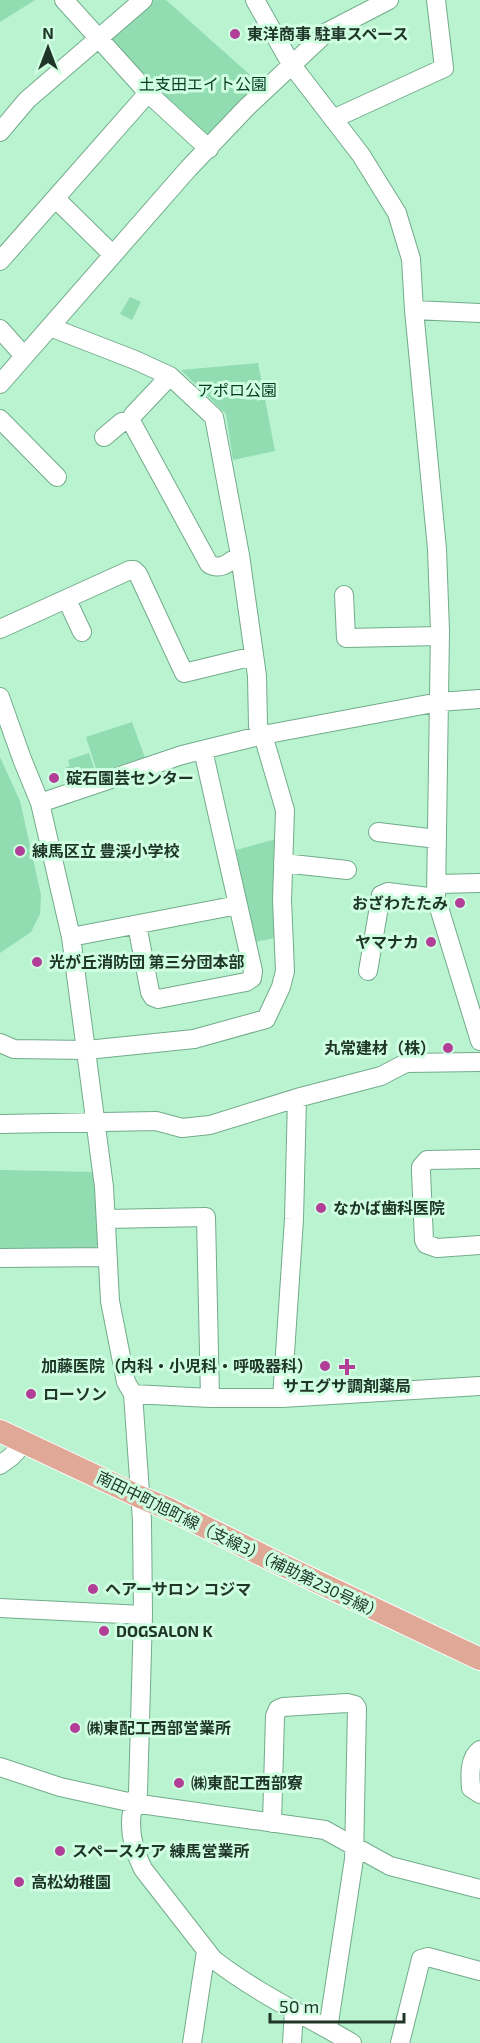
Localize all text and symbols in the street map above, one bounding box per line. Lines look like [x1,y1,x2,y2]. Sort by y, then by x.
north arrow [18,18,78,78]
text: N [42,23,54,42]
place label: 東洋商事 駐車スペース [247,24,409,43]
marker: 東洋商事 駐車スペース [228,27,242,41]
park label: 土支田エイト公園 [139,74,267,93]
park label: アポロ公園 [197,380,277,399]
place label: 碇石園芸センター [66,768,194,787]
marker: 碇石園芸センター [47,771,61,785]
place label: 練馬区立 豊渓小学校 [32,841,179,860]
marker: 練馬区立 豊渓小学校 [13,844,27,858]
place label: おざわたたみ [352,893,448,912]
marker: おざわたたみ [453,896,467,910]
place label: ヤマナカ [355,932,419,951]
marker: ヤマナカ [424,935,438,949]
place label: 光が丘消防団 第三分団本部 [49,952,244,971]
marker: 光が丘消防団 第三分団本部 [30,955,44,969]
place label: 丸常建材（株） [324,1038,436,1057]
marker: 丸常建材（株） [441,1041,455,1055]
place label: なかば歯科医院 [333,1198,445,1217]
marker: なかば歯科医院 [314,1201,328,1215]
place label: 加藤医院（内科・小児科・呼吸器科） [41,1356,313,1375]
marker: 加藤医院（内科・小児科・呼吸器科） [318,1359,332,1373]
marker: サエグサ調剤薬局 [340,1360,354,1374]
place label: サエグサ調剤薬局 [283,1376,411,1395]
place label: ローソン [43,1384,107,1403]
marker: ローソン [24,1387,38,1401]
street label: 南田中町旭町線（支線3）（補助第230号線） [94,1467,387,1622]
place label: ヘアーサロン コジマ [105,1579,251,1598]
marker: ヘアーサロン コジマ [86,1582,100,1596]
place label: DOGSALON K [116,1621,214,1640]
marker: DOGSALON K [97,1624,111,1638]
place label: ㈱東配工西部営業所 [87,1718,231,1737]
marker: ㈱東配工西部営業所 [68,1721,82,1735]
place label: ㈱東配工西部寮 [191,1773,303,1792]
marker: ㈱東配工西部寮 [172,1776,186,1790]
place label: スペースケア 練馬営業所 [72,1841,250,1860]
marker: スペースケア 練馬営業所 [53,1844,67,1858]
place label: 高松幼稚園 [31,1872,111,1891]
marker: 高松幼稚園 [12,1875,26,1889]
scale bar [270,1986,404,2024]
text: 50 m [279,1995,319,2017]

